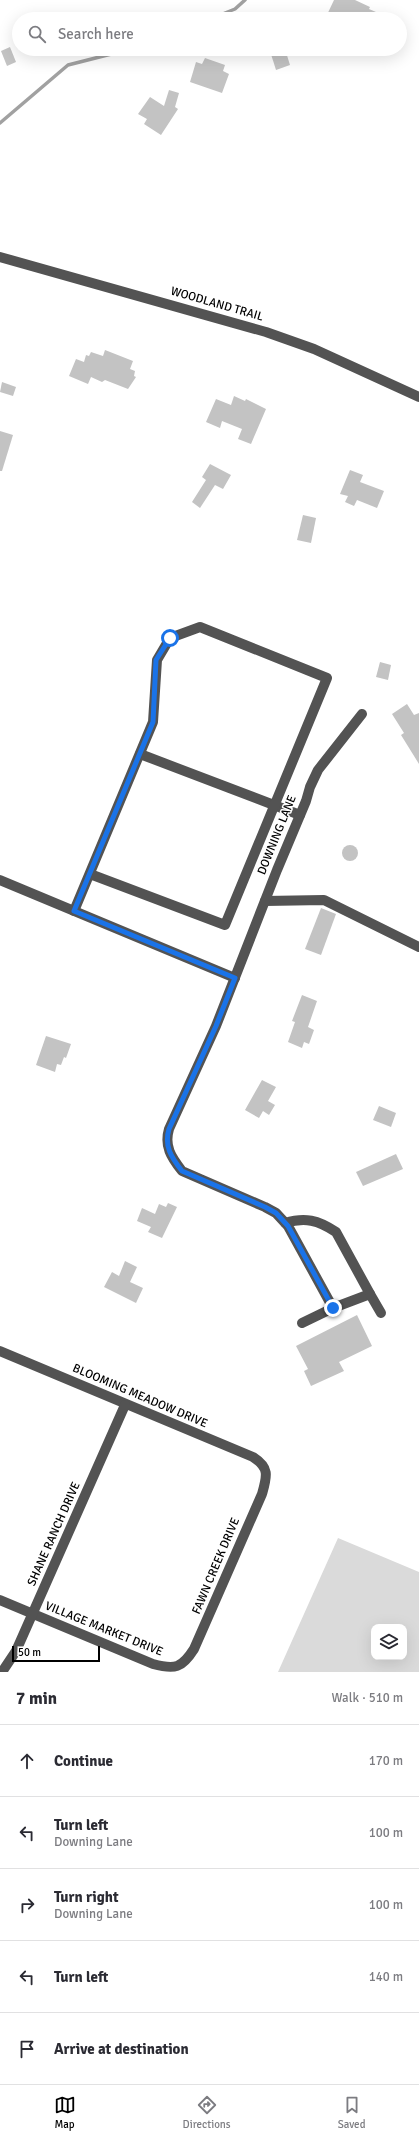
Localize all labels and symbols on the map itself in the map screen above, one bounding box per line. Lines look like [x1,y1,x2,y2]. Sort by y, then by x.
street label: WOODLAND TRAIL [169,284,265,324]
route start [161,629,179,647]
street label: DOWNING LANE [254,793,300,877]
route end [324,1299,342,1317]
street label: BLOOMING MEADOW DRIVE [70,1361,210,1431]
street label: SHANE RANCH DRIVE [24,1479,84,1588]
street label: FAWN CREEK DRIVE [189,1515,243,1617]
street label: VILLAGE MARKET DRIVE [43,1598,165,1660]
scale bar [12,1644,100,1663]

